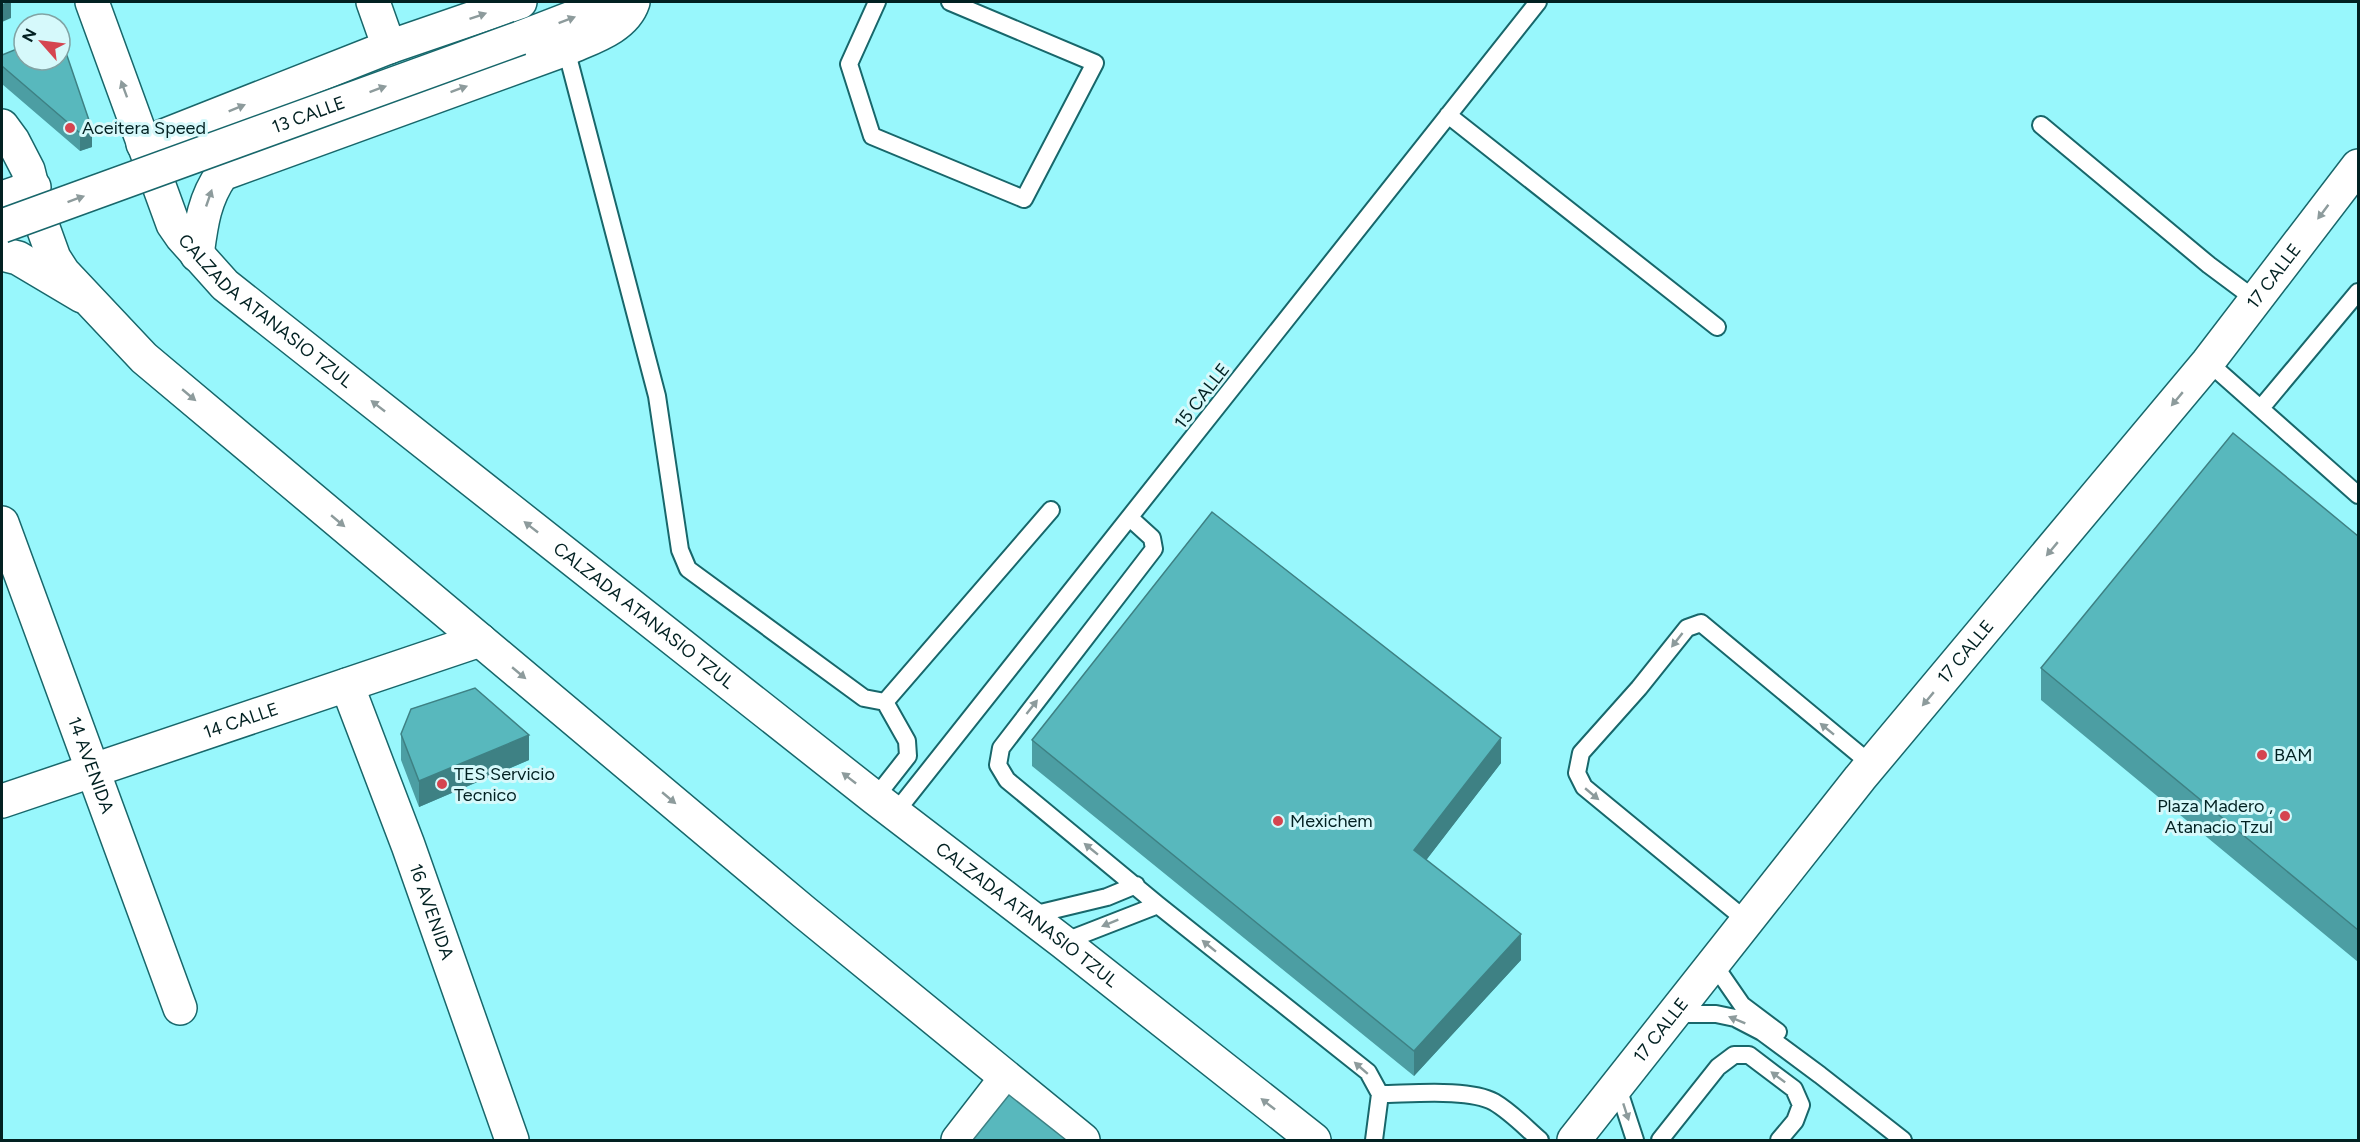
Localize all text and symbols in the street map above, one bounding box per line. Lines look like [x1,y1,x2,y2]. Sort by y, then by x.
one-way arrow [469,11,487,21]
north arrow [12,12,72,72]
one-way arrow [558,14,576,24]
text: N [18,25,40,45]
one-way arrow [118,80,128,98]
one-way arrow [450,83,468,93]
one-way arrow [369,84,387,94]
street label: 13 CALLE [269,91,348,138]
one-way arrow [228,102,246,112]
place label: Aceitera Speed [82,117,206,139]
marker: Aceitera Speed [63,121,77,135]
one-way arrow [204,189,214,207]
one-way arrow [67,194,85,204]
one-way arrow [2317,204,2329,220]
street label: CALZADA ATANASIO TZUL [174,229,358,393]
street label: 17 CALLE [2242,239,2306,313]
street label: 15 CALLE [1170,359,1234,433]
one-way arrow [181,389,197,402]
one-way arrow [2171,391,2184,406]
one-way arrow [371,400,386,412]
one-way arrow [330,514,345,527]
one-way arrow [524,521,539,533]
street label: CALZADA ATANASIO TZUL [549,537,739,694]
one-way arrow [2046,541,2059,557]
street label: 17 CALLE [1933,615,1999,688]
one-way arrow [1670,632,1683,648]
one-way arrow [511,666,526,679]
one-way arrow [1921,691,1934,707]
street label: 14 CALLE [201,698,281,743]
one-way arrow [1026,699,1039,715]
street label: 14 AVENIDA [63,714,119,816]
one-way arrow [1819,723,1834,735]
place label: BAM [2274,744,2312,766]
marker: BAM [2255,748,2269,762]
place label: TES Servicio Tecnico [454,763,555,806]
one-way arrow [841,771,857,784]
marker: TES Servicio Tecnico [435,777,449,791]
one-way arrow [1584,787,1600,800]
one-way arrow [661,792,677,805]
place label: Plaza Madero , Atanacio Tzul [2157,795,2273,838]
marker: Plaza Madero , Atanacio Tzul [2278,809,2292,823]
place label: Mexichem [1290,810,1373,832]
marker: Mexichem [1271,814,1285,828]
street label: CALZADA ATANASIO TZUL [931,837,1123,992]
one-way arrow [1083,842,1099,855]
street label: 16 AVENIDA [405,861,459,963]
one-way arrow [1101,919,1119,928]
one-way arrow [1201,939,1217,952]
street label: 17 CALLE [1629,993,1693,1067]
one-way arrow [1727,1015,1745,1025]
one-way arrow [1354,1062,1369,1075]
one-way arrow [1770,1071,1786,1083]
one-way arrow [1260,1098,1276,1111]
one-way arrow [1622,1103,1631,1121]

